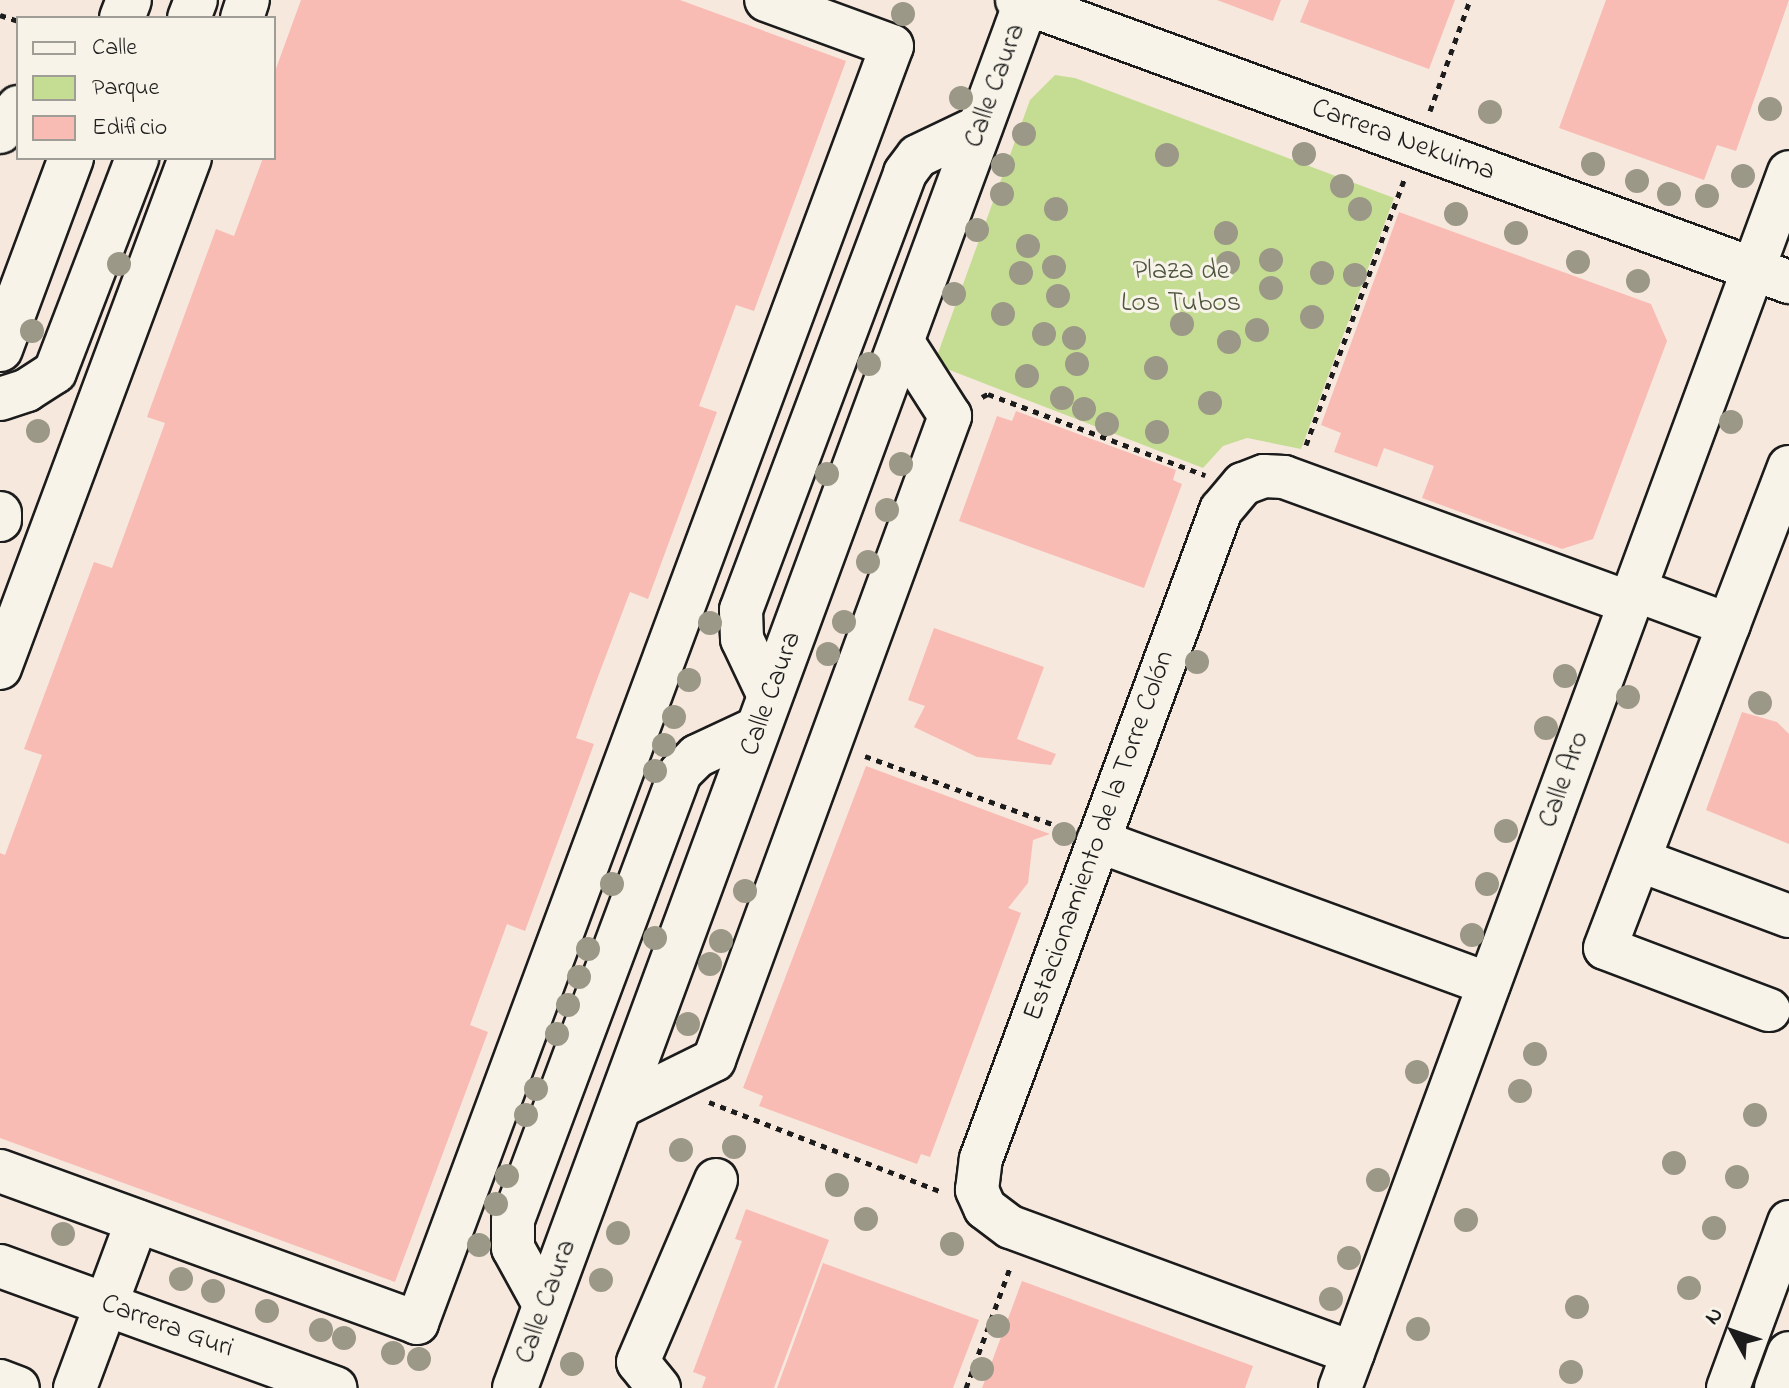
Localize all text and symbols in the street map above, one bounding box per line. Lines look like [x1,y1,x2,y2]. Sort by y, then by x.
legend [16,16,276,160]
street label: Calle Caura [958,19,1034,153]
text: Calle [92,31,137,66]
text: Parque [92,71,159,106]
street label: Carrera Nekuima [1307,92,1499,190]
text: Edificio [92,111,167,146]
park label: Plaza de Los Tubos [1121,255,1241,321]
street label: Calle Caura [734,627,810,761]
street label: Estacionamiento de la Torre Colón [1017,646,1183,1026]
street label: Calle Aro [1532,727,1598,833]
street label: Calle Caura [509,1235,585,1369]
street label: Carrera Guri [96,1288,238,1366]
north arrow [1693,1292,1773,1372]
text: N [1698,1301,1732,1333]

